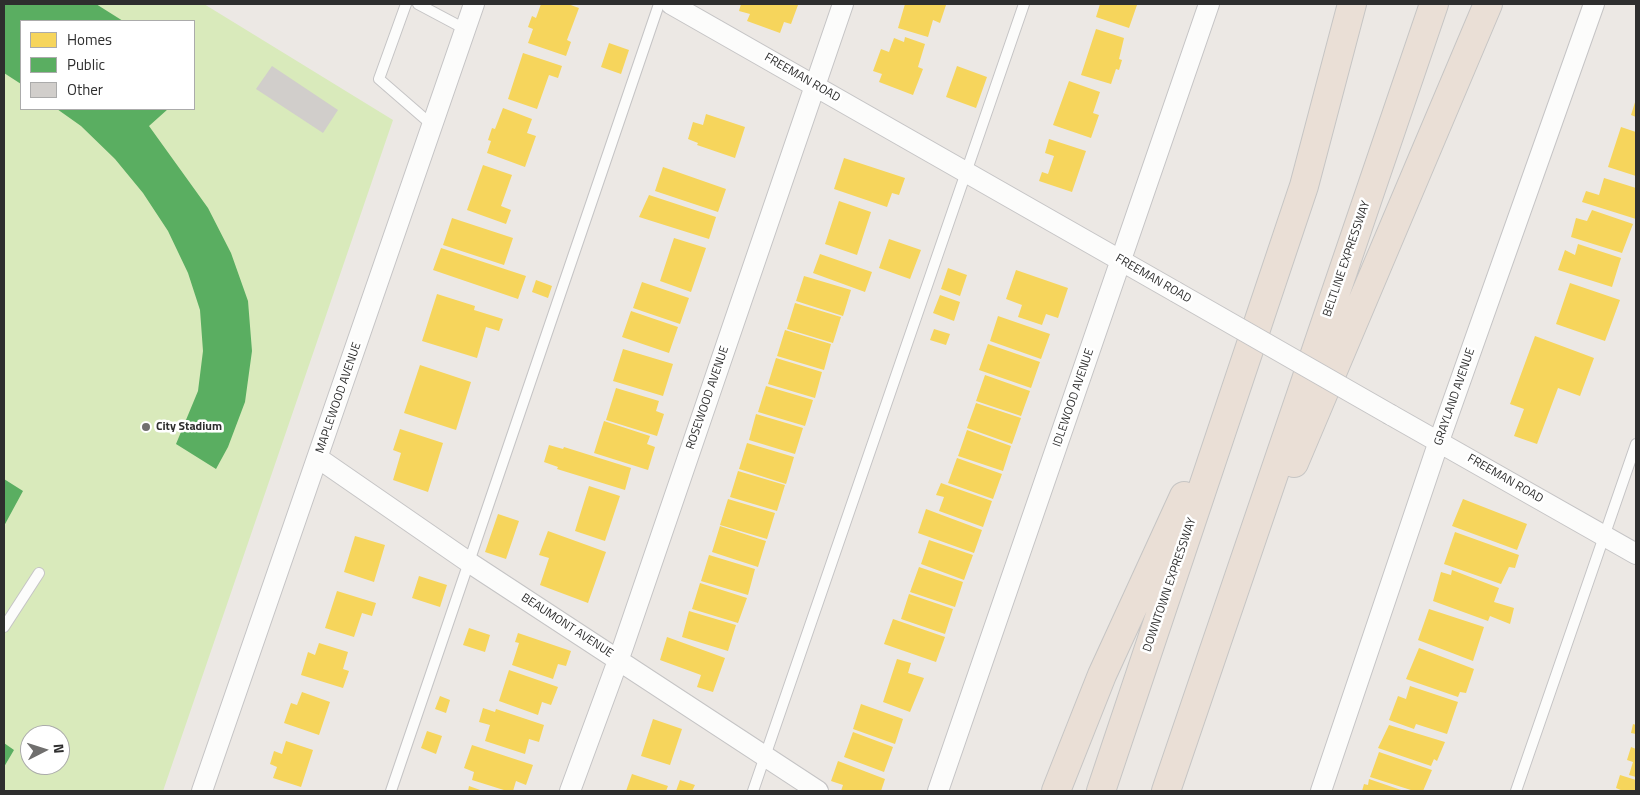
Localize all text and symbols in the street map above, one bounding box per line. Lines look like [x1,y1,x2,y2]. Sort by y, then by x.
legend [20,20,195,110]
text: Homes [67,28,112,51]
street label: FREEMAN ROAD [762,51,842,105]
text: Public [67,53,105,76]
text: Other [67,78,103,101]
street label: BELTLINE EXPRESSWAY [1320,199,1374,319]
street label: FREEMAN ROAD [1113,252,1193,306]
street label: MAPLEWOOD AVENUE [313,341,365,455]
street label: ROSEWOOD AVENUE [684,344,732,452]
street label: GRAYLAND AVENUE [1432,346,1478,448]
street label: IDLEWOOD AVENUE [1050,347,1098,449]
place label: City Stadium [156,420,222,434]
marker: City Stadium [140,421,152,433]
street label: FREEMAN ROAD [1465,452,1545,506]
street label: DOWNTOWN EXPRESSWAY [1140,516,1200,654]
street label: BEAUMONT AVENUE [518,591,616,661]
north arrow [20,725,70,775]
text: N [49,743,70,754]

